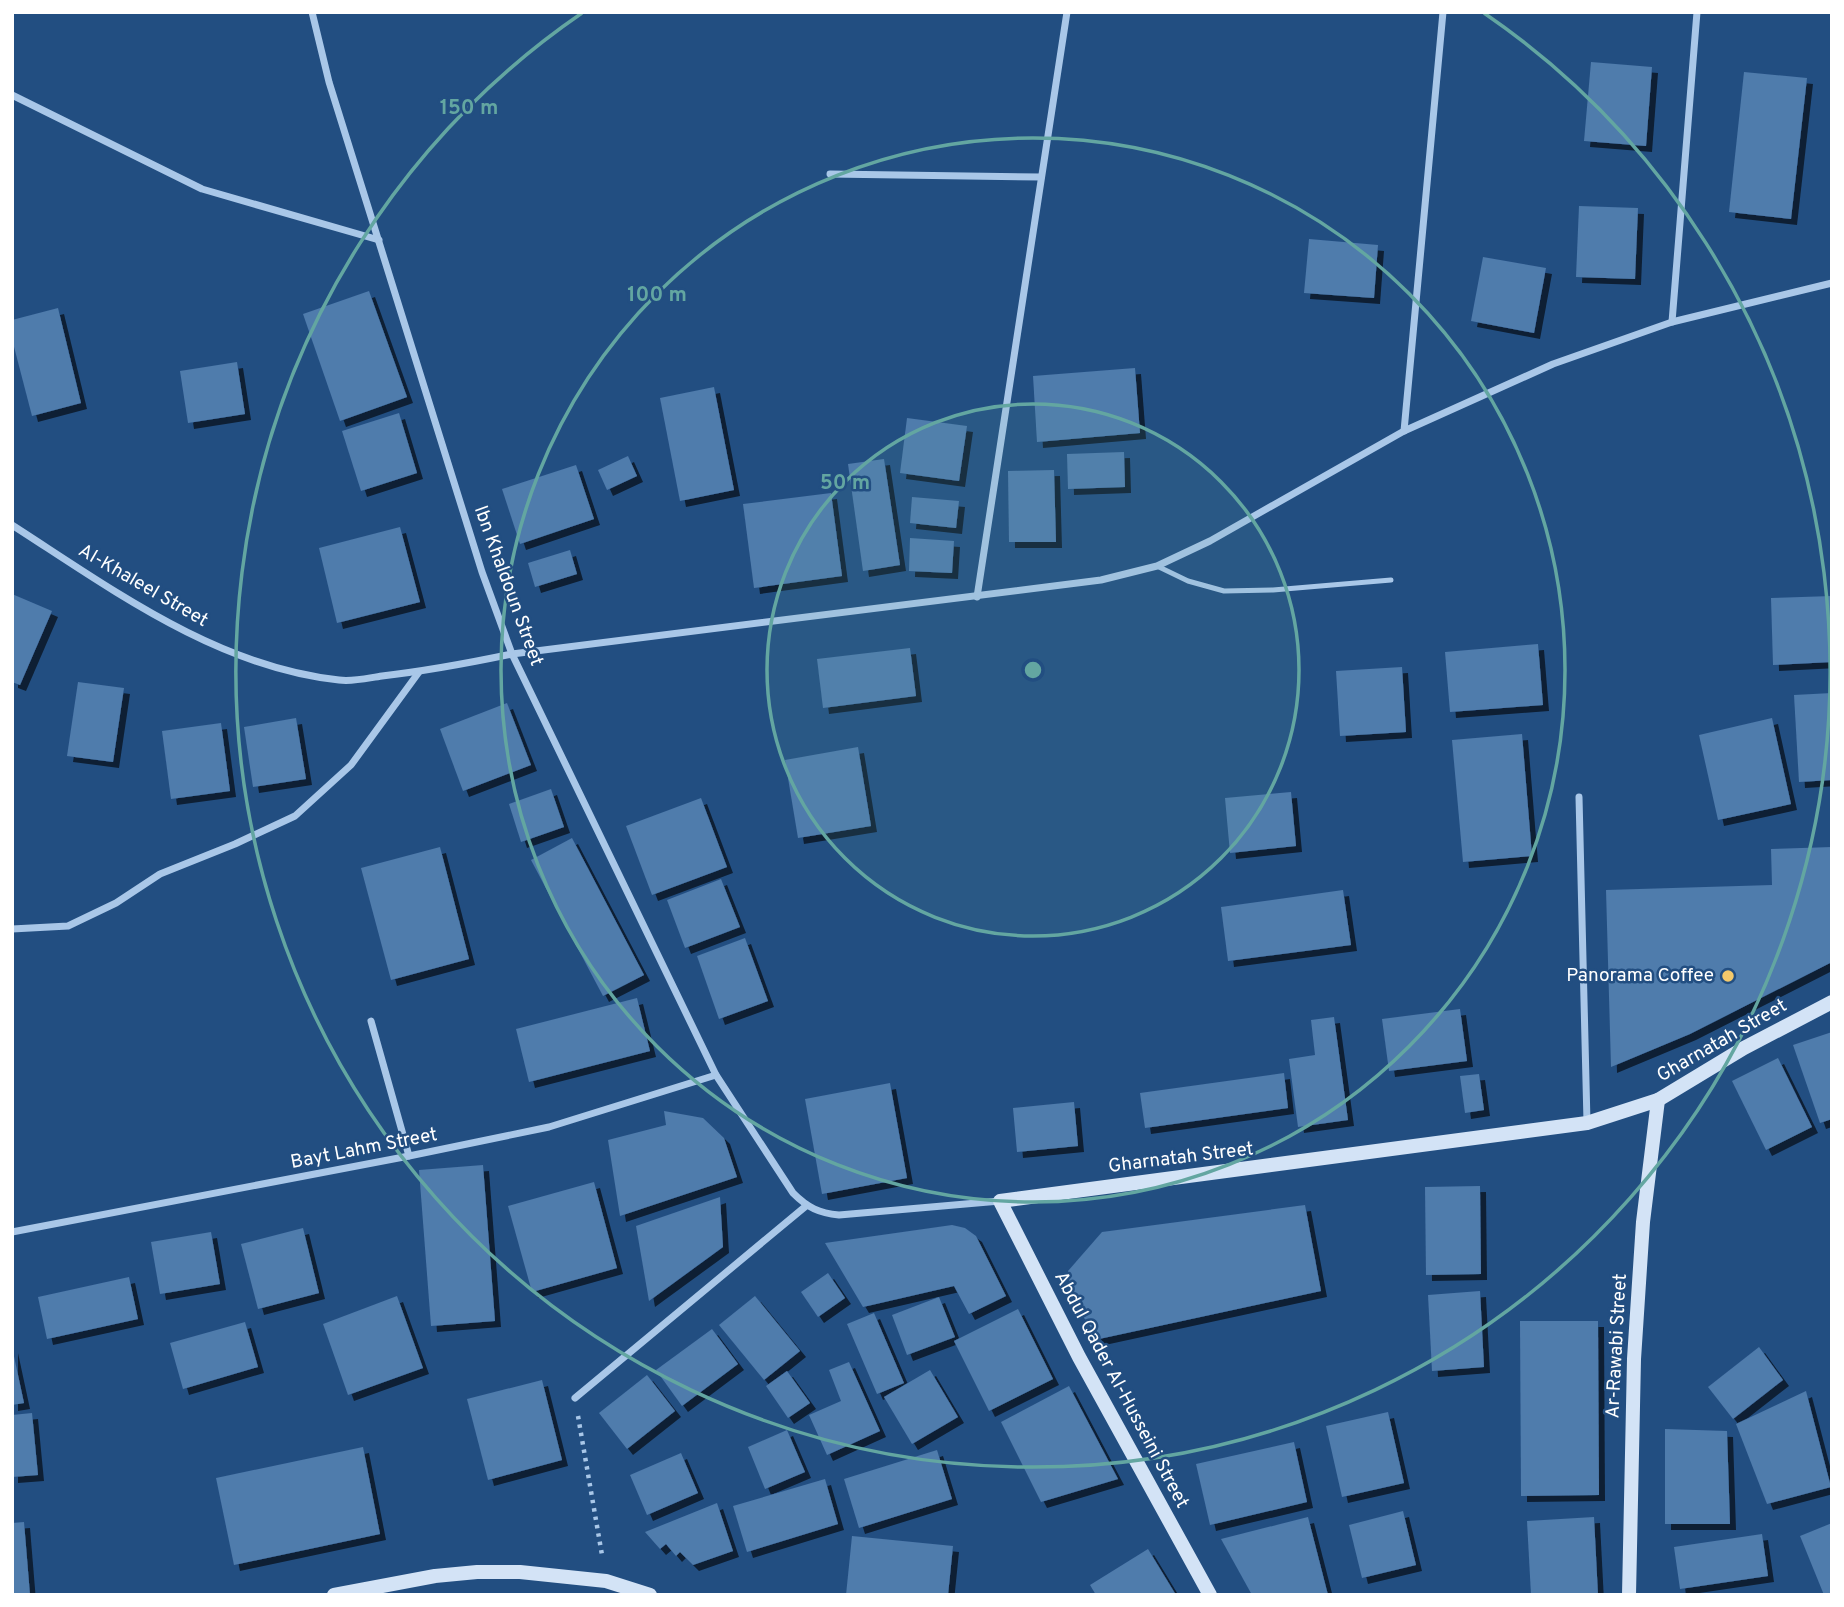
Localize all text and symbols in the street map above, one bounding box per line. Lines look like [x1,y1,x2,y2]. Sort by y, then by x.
text: 150 m [440,95,498,122]
text: 100 m [627,282,687,309]
text: 50 m [820,470,870,497]
street label: Ibn Khaldoun Street [468,502,548,670]
street label: Al-Khaleel Street [74,539,212,633]
centre of rings [1021,658,1045,682]
place label: Panorama Coffee [1566,964,1714,988]
marker: Panorama Coffee [1720,968,1736,984]
street label: Gharnatah Street [1653,994,1791,1088]
street label: Bayt Lahm Street [289,1123,439,1175]
street label: Gharnatah Street [1107,1137,1255,1179]
street label: Abdul Qader Al-Husseini Street [1048,1267,1194,1513]
street label: Ar-Rawabi Street [1601,1273,1633,1419]

